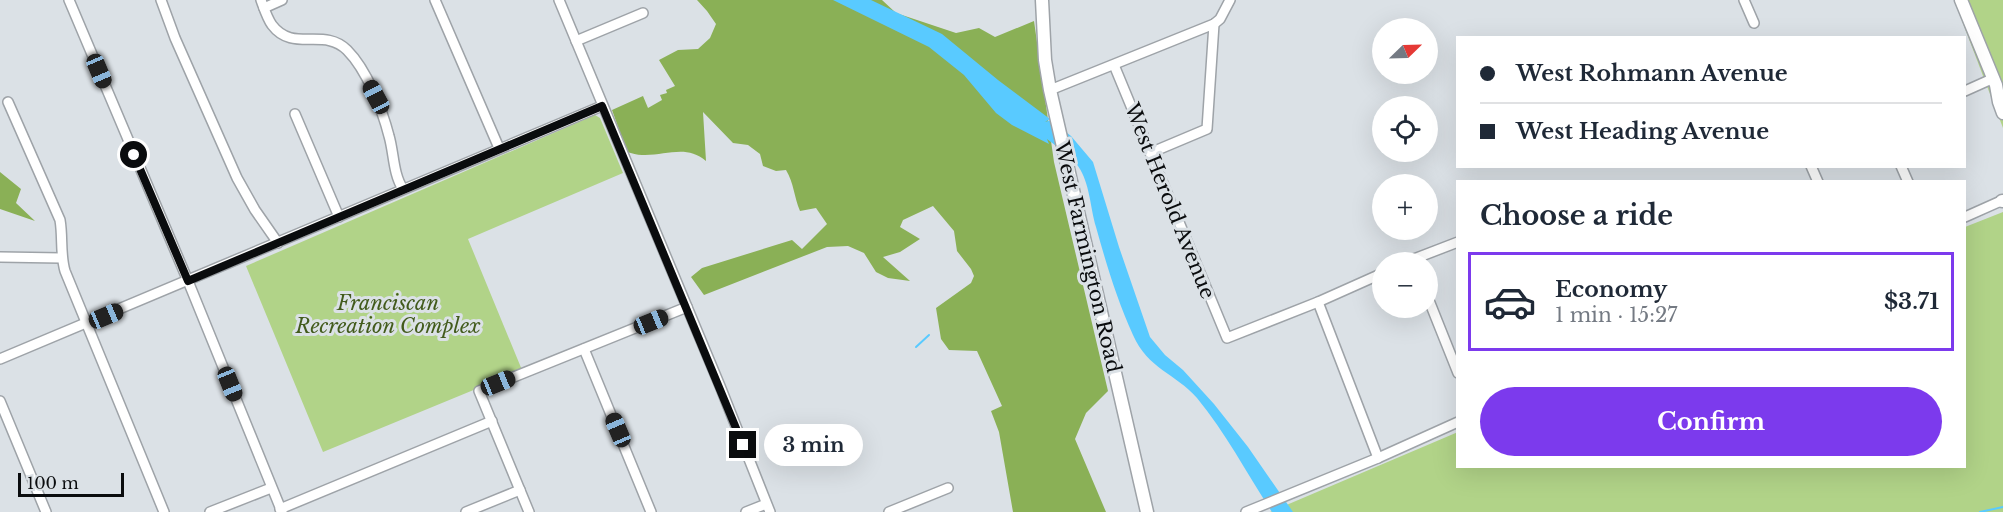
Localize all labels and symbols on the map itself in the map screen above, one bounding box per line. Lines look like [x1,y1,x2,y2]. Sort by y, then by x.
north arrow [1372,18,1438,84]
car [84,51,114,91]
car [360,77,392,117]
street label: West Herold Avenue [1119,99,1220,302]
street label: West Farmington Road [1049,138,1126,375]
route start [120,141,147,168]
park label: Franciscan Recreation Complex [294,291,481,338]
car [86,301,126,331]
car [631,307,671,337]
car [215,364,245,404]
car [478,368,518,398]
car [603,410,633,450]
callout: 3 min [764,424,863,466]
route end [729,431,756,458]
scale bar [18,470,124,498]

